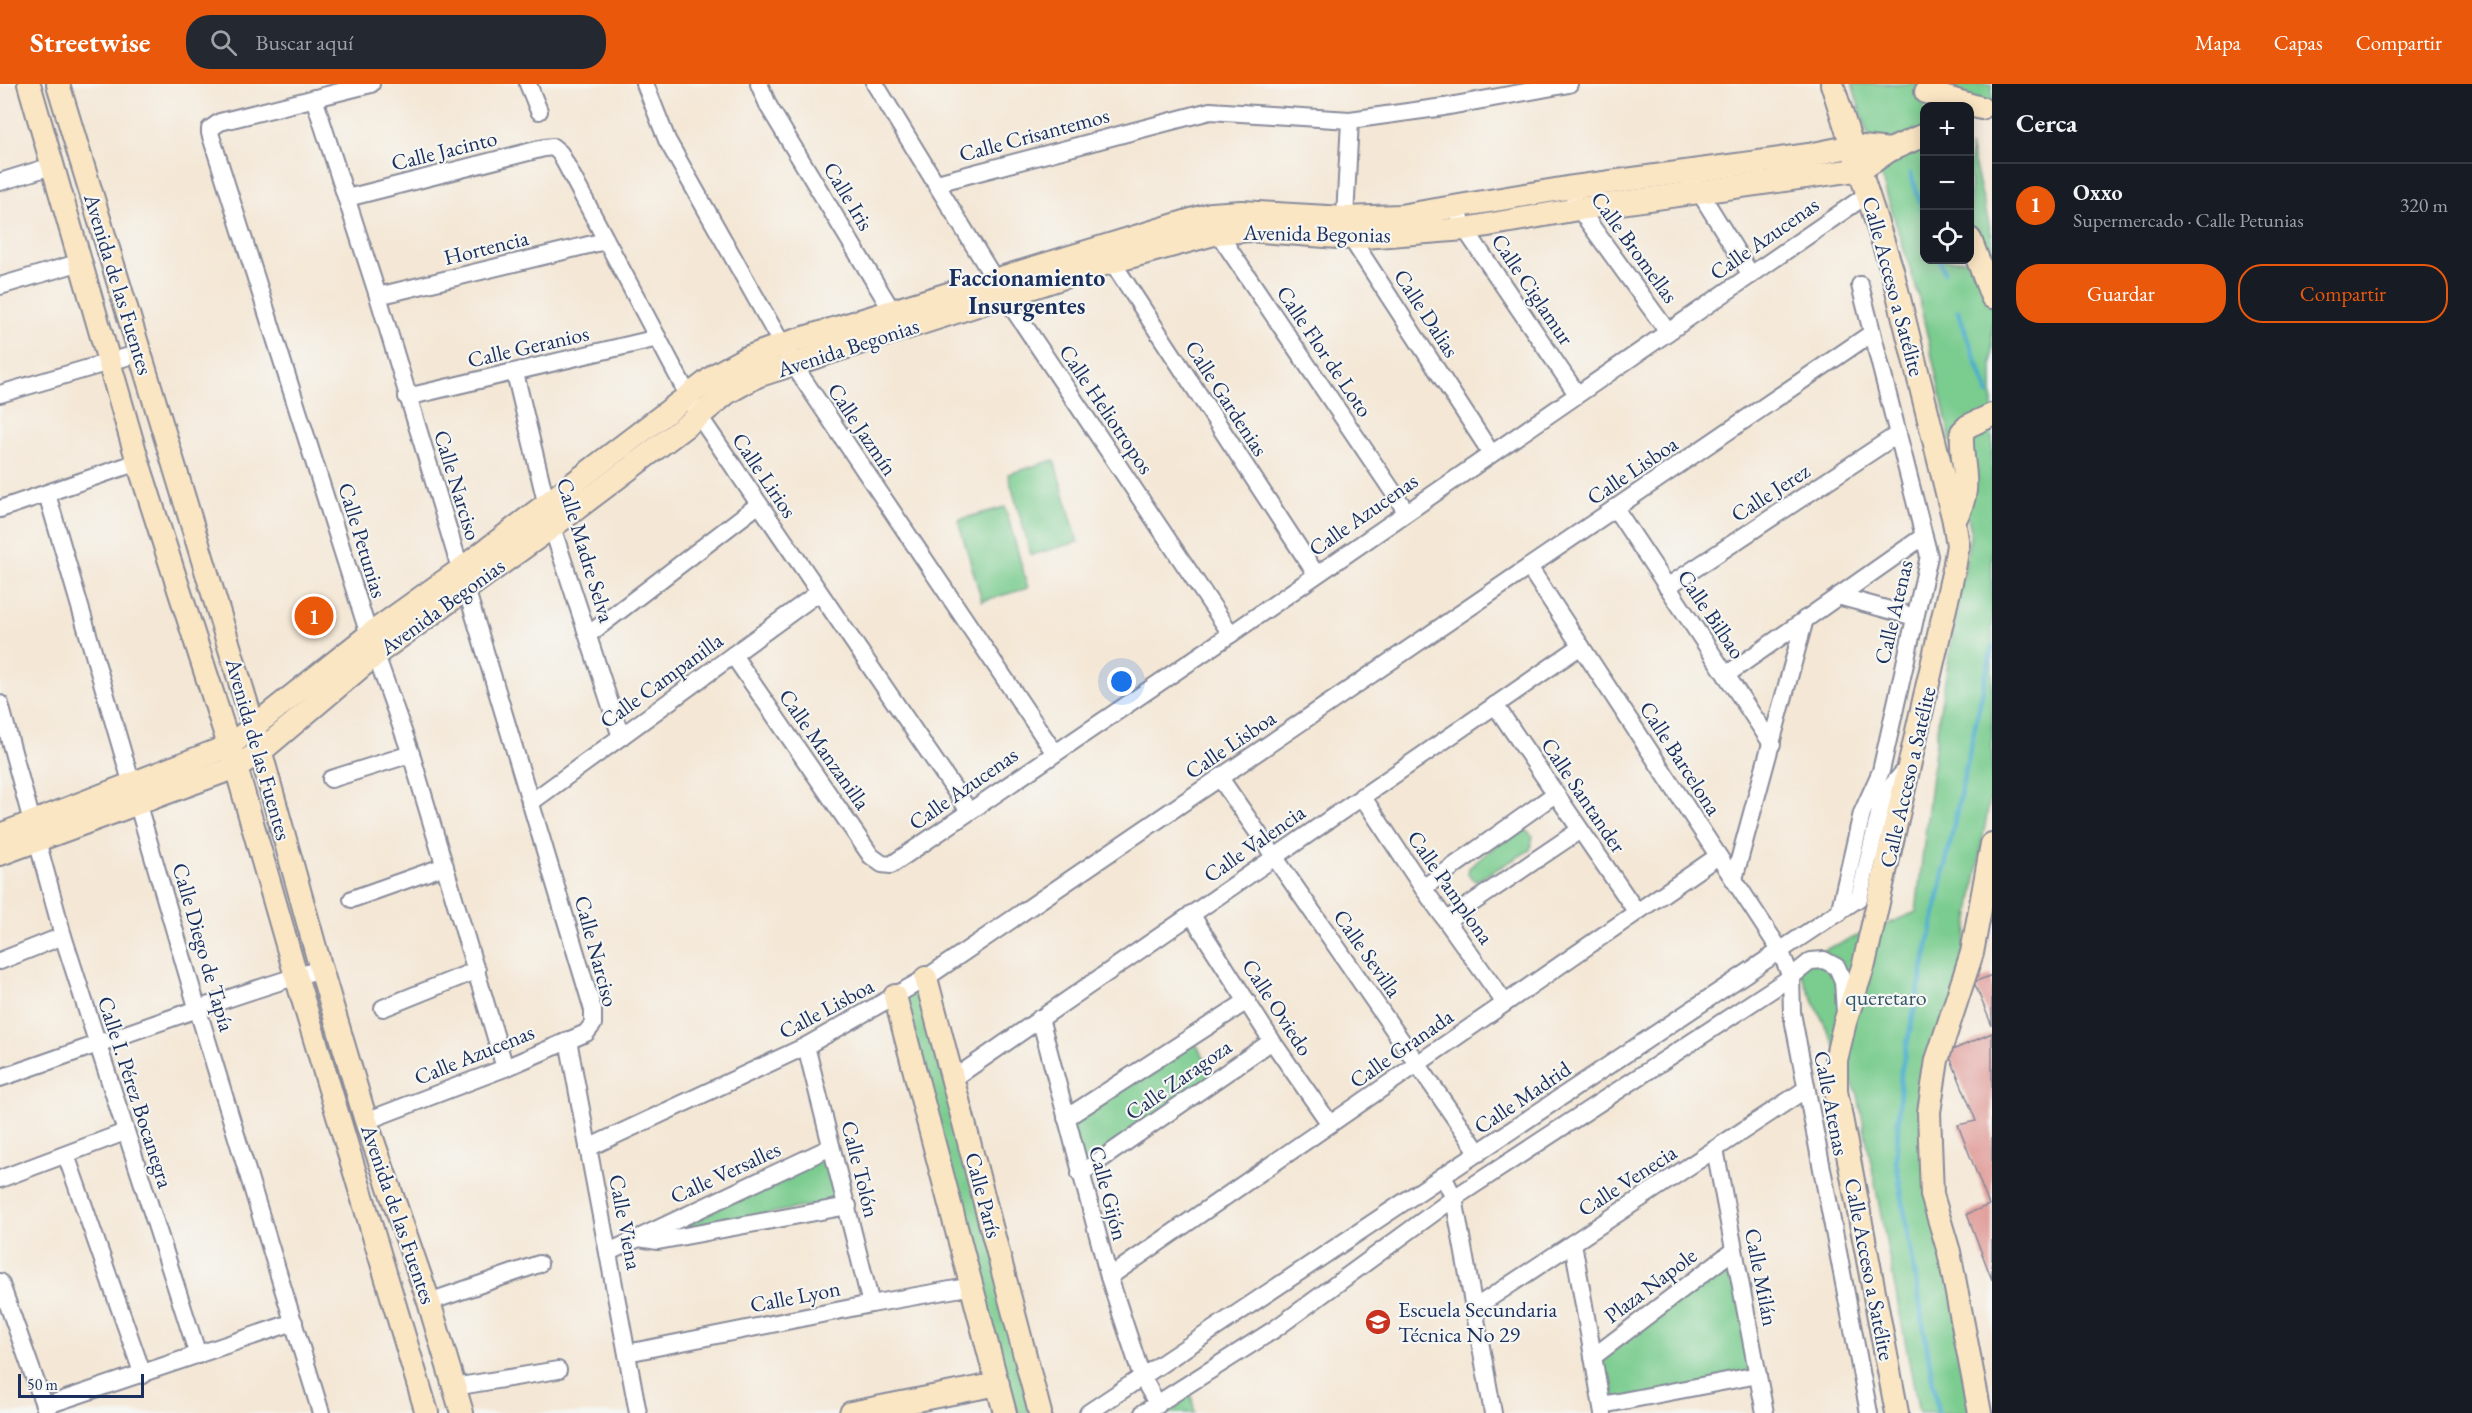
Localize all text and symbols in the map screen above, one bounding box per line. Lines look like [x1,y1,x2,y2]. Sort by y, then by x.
search box [186,15,606,69]
text: Streetwise [30,24,150,60]
icon: search [207,26,240,59]
text: Buscar aquí [255,28,353,57]
text: Mapa [2195,29,2241,56]
text: Capas [2274,29,2323,56]
text: Compartir [2356,29,2442,56]
street label: Calle Crisantemos [956,100,1112,168]
map controls [1920,102,1974,264]
button: + [1920,102,1974,156]
text: Cerca [2016,106,2077,140]
street label: Calle Jacinto [388,123,500,178]
button: − [1920,156,1974,210]
street label: Calle Iris [817,157,880,236]
text: Oxxo [2073,178,2122,207]
street label: Calle Bromellas [1584,186,1685,309]
street label: Avenida de las Fuentes [77,189,160,378]
street label: Calle Azucenas [1704,190,1825,287]
text: 1 [2030,192,2041,218]
text: 320 m [2400,192,2448,218]
street label: Calle Acceso a Satélite [1856,193,1932,380]
text: Supermercado · Calle Petunias [2073,207,2304,233]
button: locate [1920,210,1974,264]
street label: Avenida Begonias [1242,218,1391,249]
street label: Hortencia [441,223,532,272]
street label: Calle Ciglamur [1485,228,1581,351]
district label: Faccionamiento Insurgentes [949,262,1105,322]
street label: Calle Dalias [1387,264,1466,363]
button: Guardar [2016,264,2226,323]
button: Compartir [2238,264,2448,323]
street label: Calle Flor de Loto [1270,280,1379,423]
street label: Avenida Begonias [773,311,923,384]
street label: Calle Geranios [465,318,592,375]
street label: Calle Gardenias [1178,335,1275,462]
street label: Calle Heliotropos [1052,339,1161,480]
street label: Calle Jazmín [821,377,905,482]
street label: Calle Narciso [427,426,488,544]
street label: Calle Lirios [725,427,804,524]
street label: Calle Lisboa [1581,429,1684,511]
street label: Calle Jerez [1725,456,1816,529]
street label: Calle Azucenas [1303,466,1424,563]
street label: Calle Madre Selva [550,474,621,626]
street label: Calle Petunias [331,479,394,601]
street label: Avenida Begonias [373,551,510,662]
street label: Calle Atenas [1867,557,1920,667]
street label: Calle Bilbao [1671,564,1752,665]
pin: 1 [294,594,334,638]
street label: Calle Campanilla [594,626,729,735]
street label: Avenida de las Fuentes [218,654,298,843]
your location [1107,667,1136,696]
street label: Calle Manzanilla [772,683,877,816]
street label: Calle Acceso a Satélite [1873,683,1943,871]
street label: Calle Barcelona [1633,696,1728,821]
street label: Calle Lisboa [1179,703,1282,785]
street label: Calle Santander [1534,732,1633,859]
street label: Calle Azucenas [903,740,1024,837]
street label: Calle Valencia [1198,798,1311,889]
street label: Calle Pamplona [1401,825,1501,950]
street label: Calle Diego de Tapía [166,859,242,1035]
street label: Calle Narciso [568,892,625,1010]
street label: Calle Sevilla [1327,904,1409,1003]
street label: Calle Oviedo [1235,953,1320,1061]
street label: Calle Lisboa [774,971,879,1046]
park label: queretaro [1845,983,1927,1012]
street label: Calle I. Pérez Bocanegra [91,992,180,1192]
street label: Calle Granada [1344,1002,1459,1095]
street label: Calle Azucenas [410,1017,539,1092]
street label: Calle Zaragoza [1119,1032,1237,1127]
street label: Calle Atenas [1807,1048,1856,1158]
street label: Calle Madrid [1468,1054,1577,1141]
street label: Calle Tolón [835,1118,887,1221]
street label: Avenida de las Fuentes [354,1120,443,1308]
street label: Calle Versalles [665,1134,785,1211]
street label: Calle Venecia [1572,1138,1682,1223]
street label: Calle Gijón [1082,1143,1135,1244]
street label: Calle París [958,1149,1009,1241]
street label: Calle Viena [602,1172,649,1273]
street label: Calle Acceso a Satélite [1838,1176,1901,1363]
street label: Calle Milán [1738,1226,1785,1329]
street label: Plaza Napole [1598,1241,1703,1330]
street label: Calle Lyon [748,1273,843,1319]
place label: Escuela Secundaria Técnica No 29 [1398,1295,1558,1349]
school or university icon: Escuela Secundaria Técnica No 29 [1363,1307,1393,1337]
scale bar [18,1371,144,1398]
text: 50 m [27,1374,58,1395]

